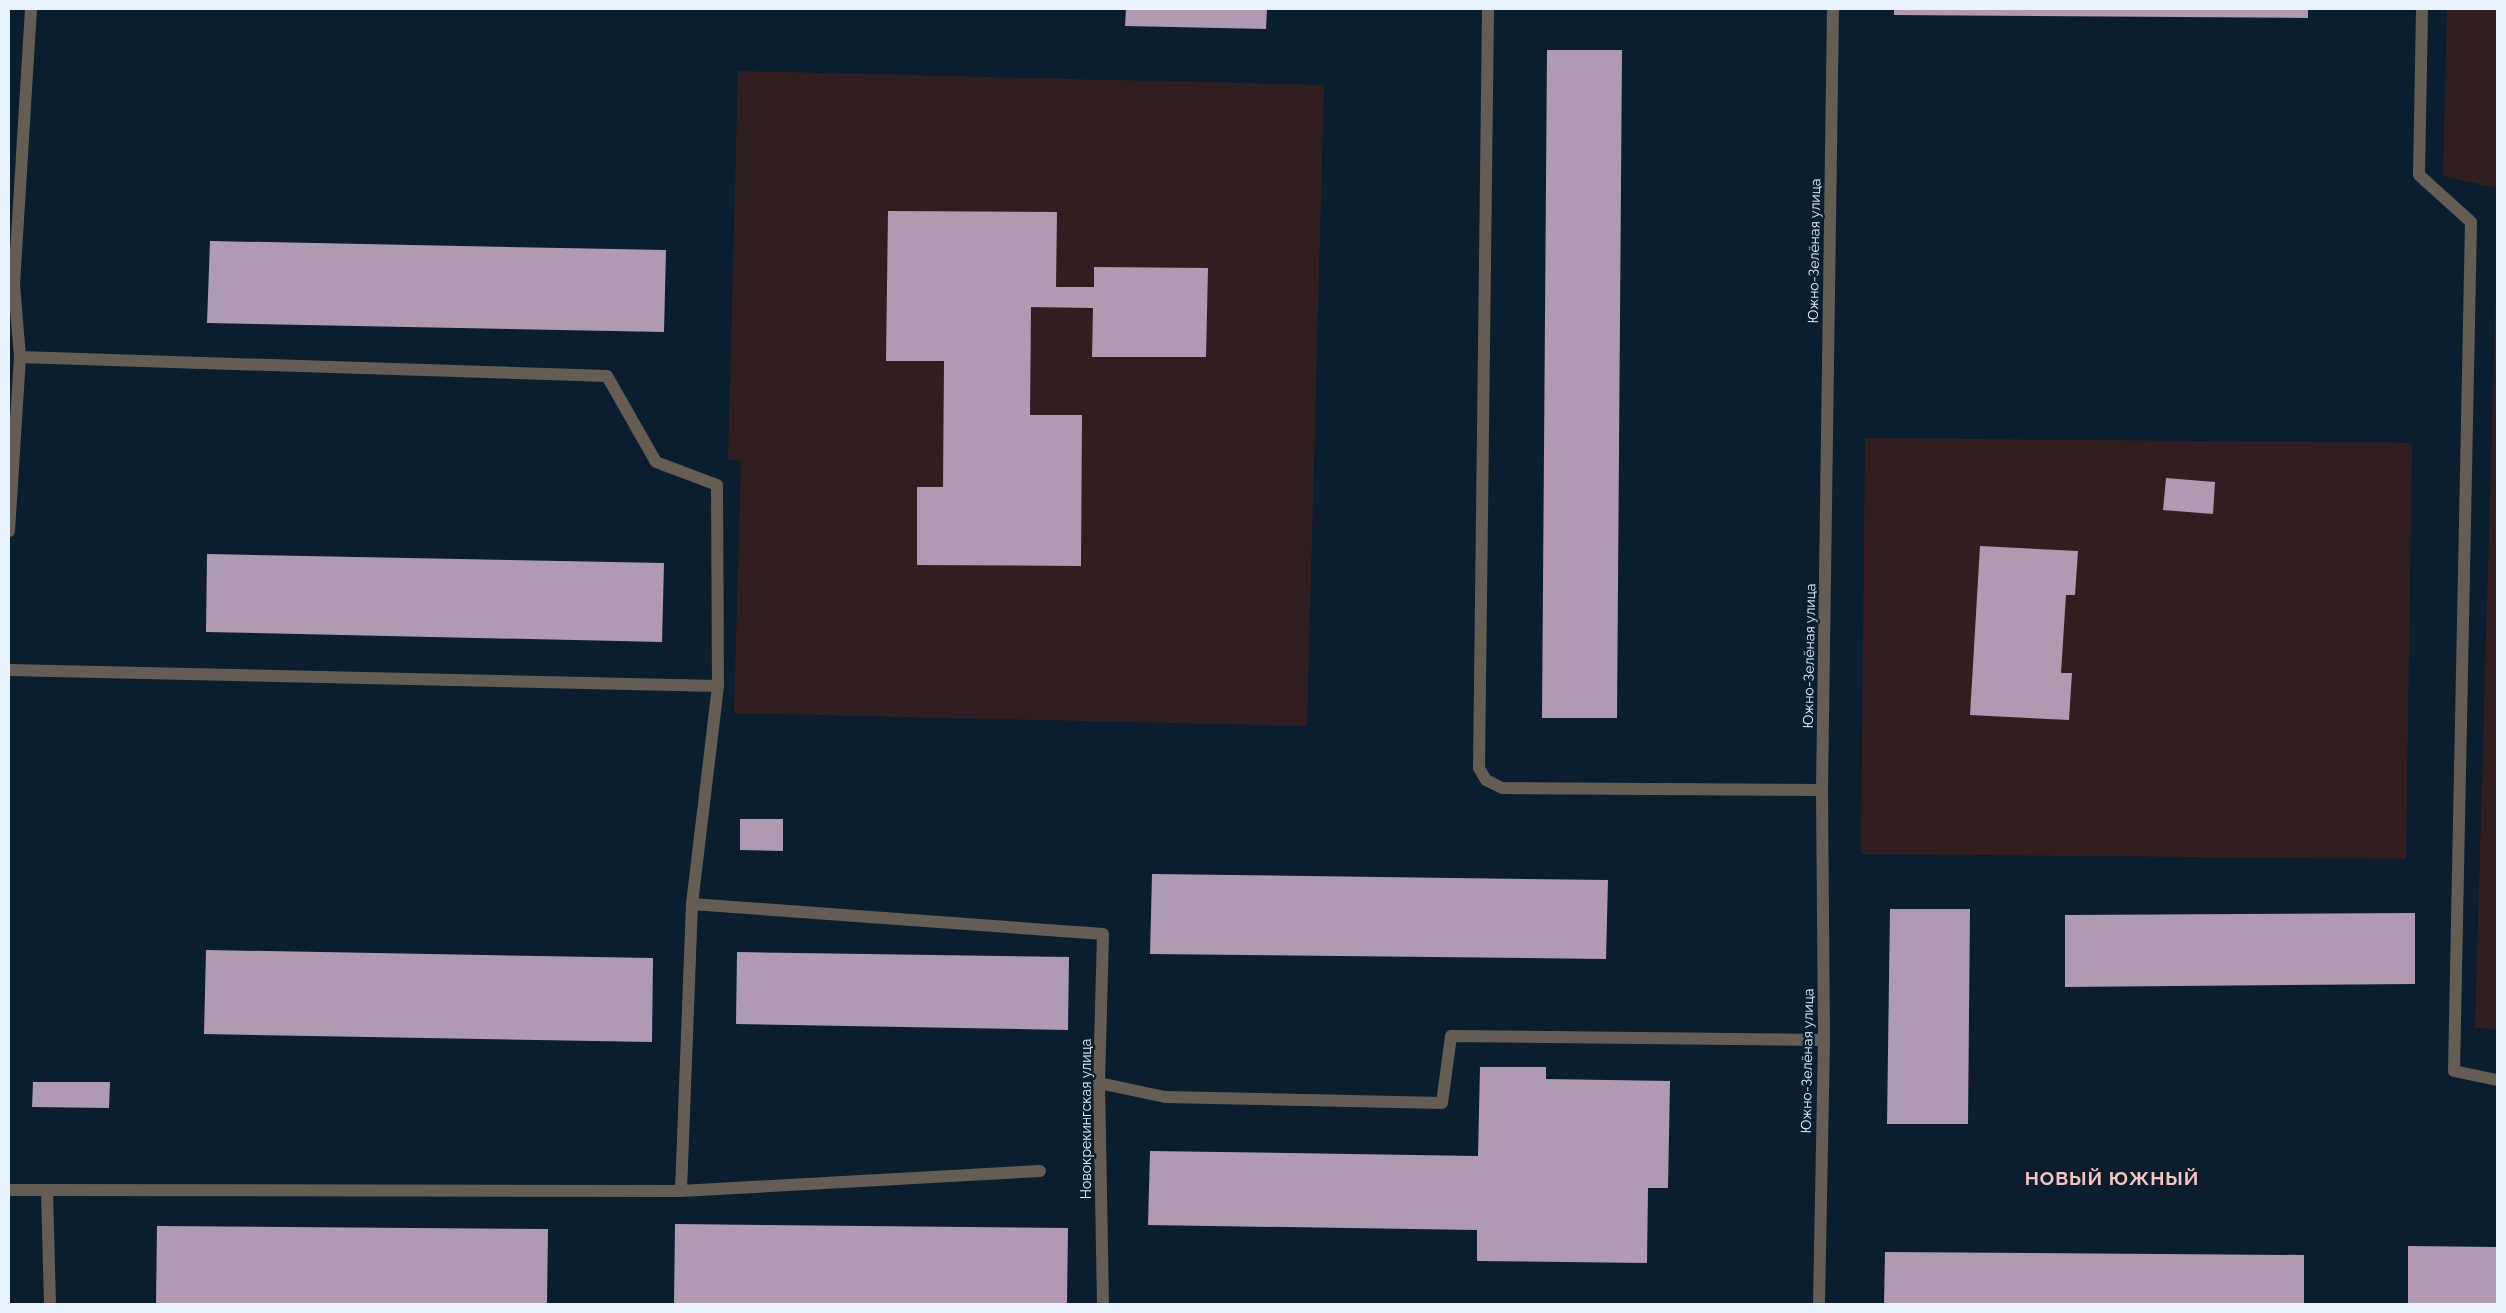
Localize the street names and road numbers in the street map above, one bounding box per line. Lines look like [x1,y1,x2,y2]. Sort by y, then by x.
street label: Южно-Зелёная улица [1805,178,1823,324]
street label: Южно-Зелёная улица [1800,583,1818,729]
street label: Южно-Зелёная улица [1798,988,1816,1134]
street label: Новокрекингская улица [1078,1039,1094,1199]

